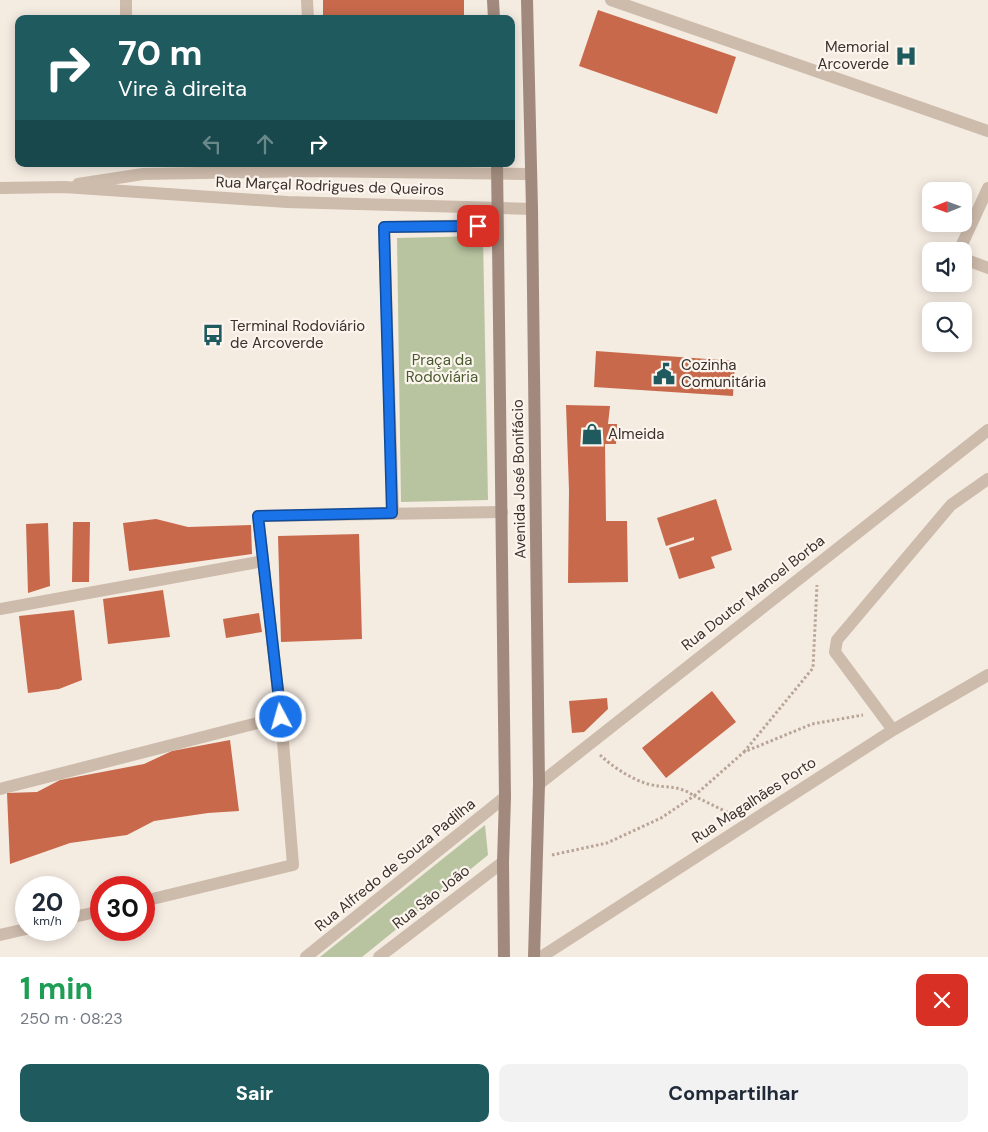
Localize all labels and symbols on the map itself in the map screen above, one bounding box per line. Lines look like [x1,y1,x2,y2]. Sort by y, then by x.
place label: Memorial Arcoverde [817,37,889,74]
hospital icon: Memorial Arcoverde [893,43,919,69]
street label: Rua Marçal Rodrigues de Queiros [215,172,445,200]
north arrow [922,182,972,232]
pin [457,205,499,247]
place label: Terminal Rodoviário de Arcoverde [230,316,365,353]
bus stop icon: Terminal Rodoviário de Arcoverde [200,322,226,348]
park label: Praça da Rodoviária [406,350,478,387]
place label: Cozinha Comunitária [681,355,766,392]
public building icon: Cozinha Comunitária [651,361,677,387]
street label: Avenida José Bonifácio [508,399,530,559]
shop icon: Almeida [579,421,605,447]
place label: Almeida [608,424,664,444]
street label: Rua Doutor Manoel Borba [677,531,829,655]
position arrow [254,690,306,742]
street label: Rua Magalhães Porto [688,752,820,848]
street label: Rua Alfredo de Souza Padilha [311,794,479,936]
street label: Rua São João [388,860,474,933]
speed limit sign: 30 [90,876,155,941]

